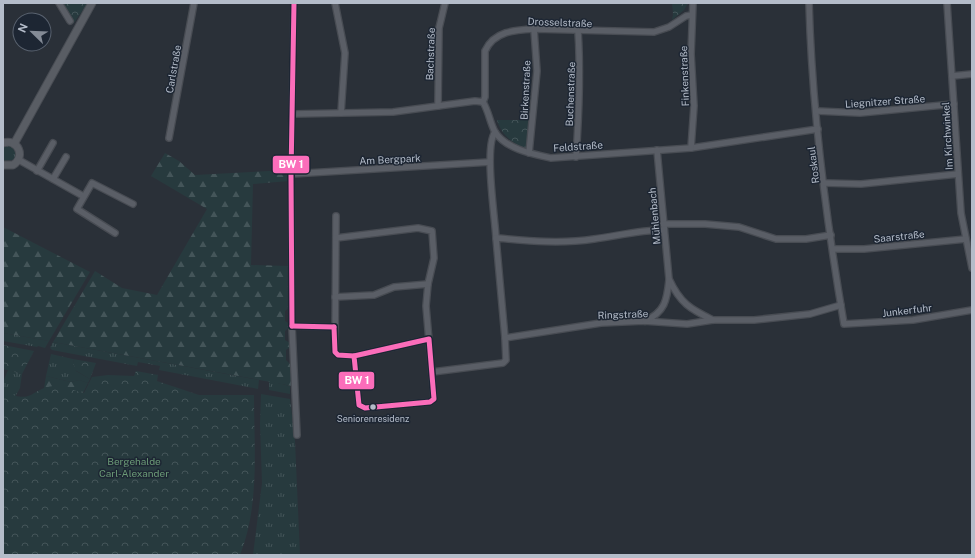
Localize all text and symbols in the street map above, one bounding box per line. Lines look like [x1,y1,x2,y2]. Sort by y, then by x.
north arrow [12,12,52,52]
street label: Drosselstraße [527,15,593,29]
text: N [16,22,30,34]
street label: Bachstraße [423,27,437,81]
street label: Carlstraße [163,44,183,94]
street label: Finkenstraße [677,45,691,107]
street label: Birkenstraße [517,60,533,120]
street label: Buchenstraße [563,61,577,127]
street label: Liegnitzer Straße [845,92,926,110]
street label: Im Kirchwinkel [939,102,955,170]
street label: Feldstraße [553,138,604,154]
street label: Roskaul [805,146,821,184]
street label: Am Bergpark [359,151,421,167]
line badge: BW 1 [272,155,310,174]
text: BW 1 [278,158,304,170]
street label: Mühlenbach [646,187,662,245]
street label: Saarstraße [873,227,925,245]
street label: Junkerfuhr [881,301,933,319]
street label: Ringstraße [597,307,649,321]
line badge: BW 1 [338,371,375,390]
text: BW 1 [344,374,370,386]
marker: Seniorenresidenz [368,402,378,412]
place label: Seniorenresidenz [337,413,409,424]
park label: Bergehalde Carl-Alexander [99,455,169,479]

